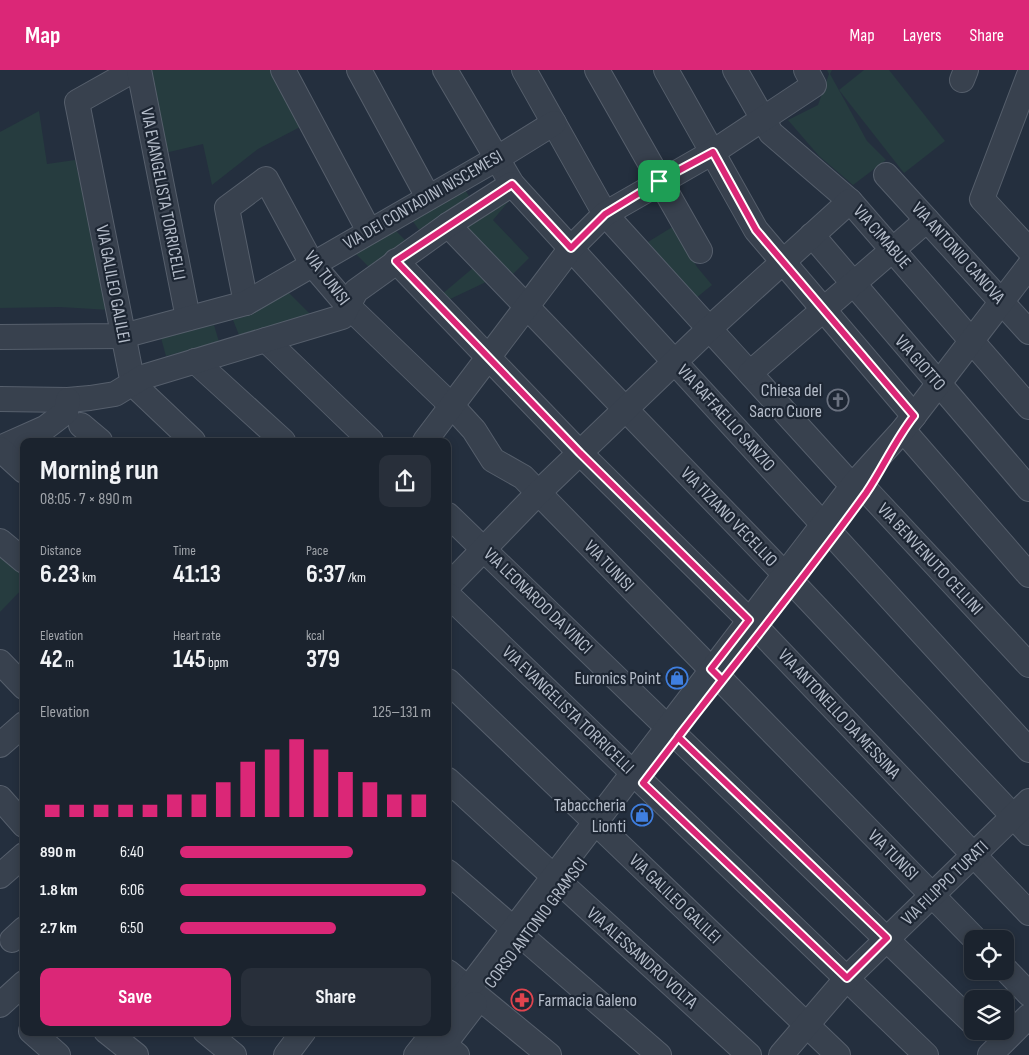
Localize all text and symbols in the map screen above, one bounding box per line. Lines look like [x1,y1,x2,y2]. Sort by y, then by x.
text: Map [25,21,60,50]
text: Map [850,25,875,46]
text: Layers [903,25,942,46]
text: Share [970,25,1004,46]
street label: VIA EVANGELISTA TORRICELLI [136,106,190,282]
street label: VIA DEI CONTADINI NISCEMESI [340,146,506,254]
pin [638,160,680,202]
icon: arrive [645,167,673,195]
street label: VIA ANTONIO CANOVA [907,198,1009,308]
street label: VIA CIMABUE [849,201,915,273]
street label: VIA GALILEO GALILEI [91,223,135,345]
street label: VIA TUNISI [300,247,354,309]
street label: VIA GIOTTO [890,331,950,395]
street label: VIA RAFFAELLO SANZIO [673,360,779,476]
place label: Chiesa del Sacro Cuore [749,380,822,422]
church icon: Chiesa del Sacro Cuore [826,388,850,412]
text: Morning run [40,454,159,487]
button: share [379,455,431,507]
street label: VIA TIZIANO VECELLIO [676,463,782,571]
text: 08:05 · 7 × 890 m [40,490,132,509]
street label: VIA BENVENUTO CELLINI [873,499,987,619]
street label: VIA TUNISI [580,536,638,596]
text: Distance [40,542,81,559]
text: Time [173,542,196,559]
text: Pace [306,542,328,559]
street label: VIA LEONARDO DA VINCI [479,544,597,658]
text: 6.23 [40,559,80,590]
text: 41:13 [173,559,221,590]
text: 6:37 [306,559,345,590]
text: km [80,569,96,586]
text: /km [345,569,366,586]
text: Elevation [40,627,83,644]
text: Heart rate [173,627,221,644]
text: kcal [306,627,325,644]
street label: VIA EVANGELISTA TORRICELLI [498,642,638,778]
text: 42 [40,644,63,675]
text: 145 [173,644,206,675]
text: 379 [306,644,340,675]
street label: VIA ANTONELLO DA MESSINA [774,645,905,783]
text: m [63,654,74,671]
text: bpm [206,654,228,671]
shop icon: Euronics Point [665,666,689,690]
place label: Euronics Point [574,668,661,689]
text: Elevation [40,703,89,722]
text: 125–131 m [373,703,431,722]
place label: Tabaccheria Lionti [554,795,626,837]
shop icon: Tabaccheria Lionti [630,803,654,827]
street label: VIA TUNISI [863,825,923,885]
street label: VIA FILIPPO TURATI [897,836,993,930]
text: 890 m [40,843,76,862]
text: 6:40 [120,843,144,862]
street label: VIA GALILEO GALILEI [625,850,725,948]
street label: CORSO ANTONIO GRAMSCI [480,854,592,992]
text: 1.8 km [40,881,78,900]
text: 6:06 [120,881,144,900]
street label: VIA ALESSANDRO VOLTA [582,903,702,1013]
text: 2.7 km [40,919,77,938]
text: 6:50 [120,919,144,938]
map controls [964,930,1014,1040]
button: locate [964,930,1014,980]
button: Save [40,968,231,1026]
button: Share [241,968,431,1026]
pharmacy icon: Farmacia Galeno [510,988,534,1012]
place label: Farmacia Galeno [538,990,637,1011]
button: layers [964,990,1014,1040]

